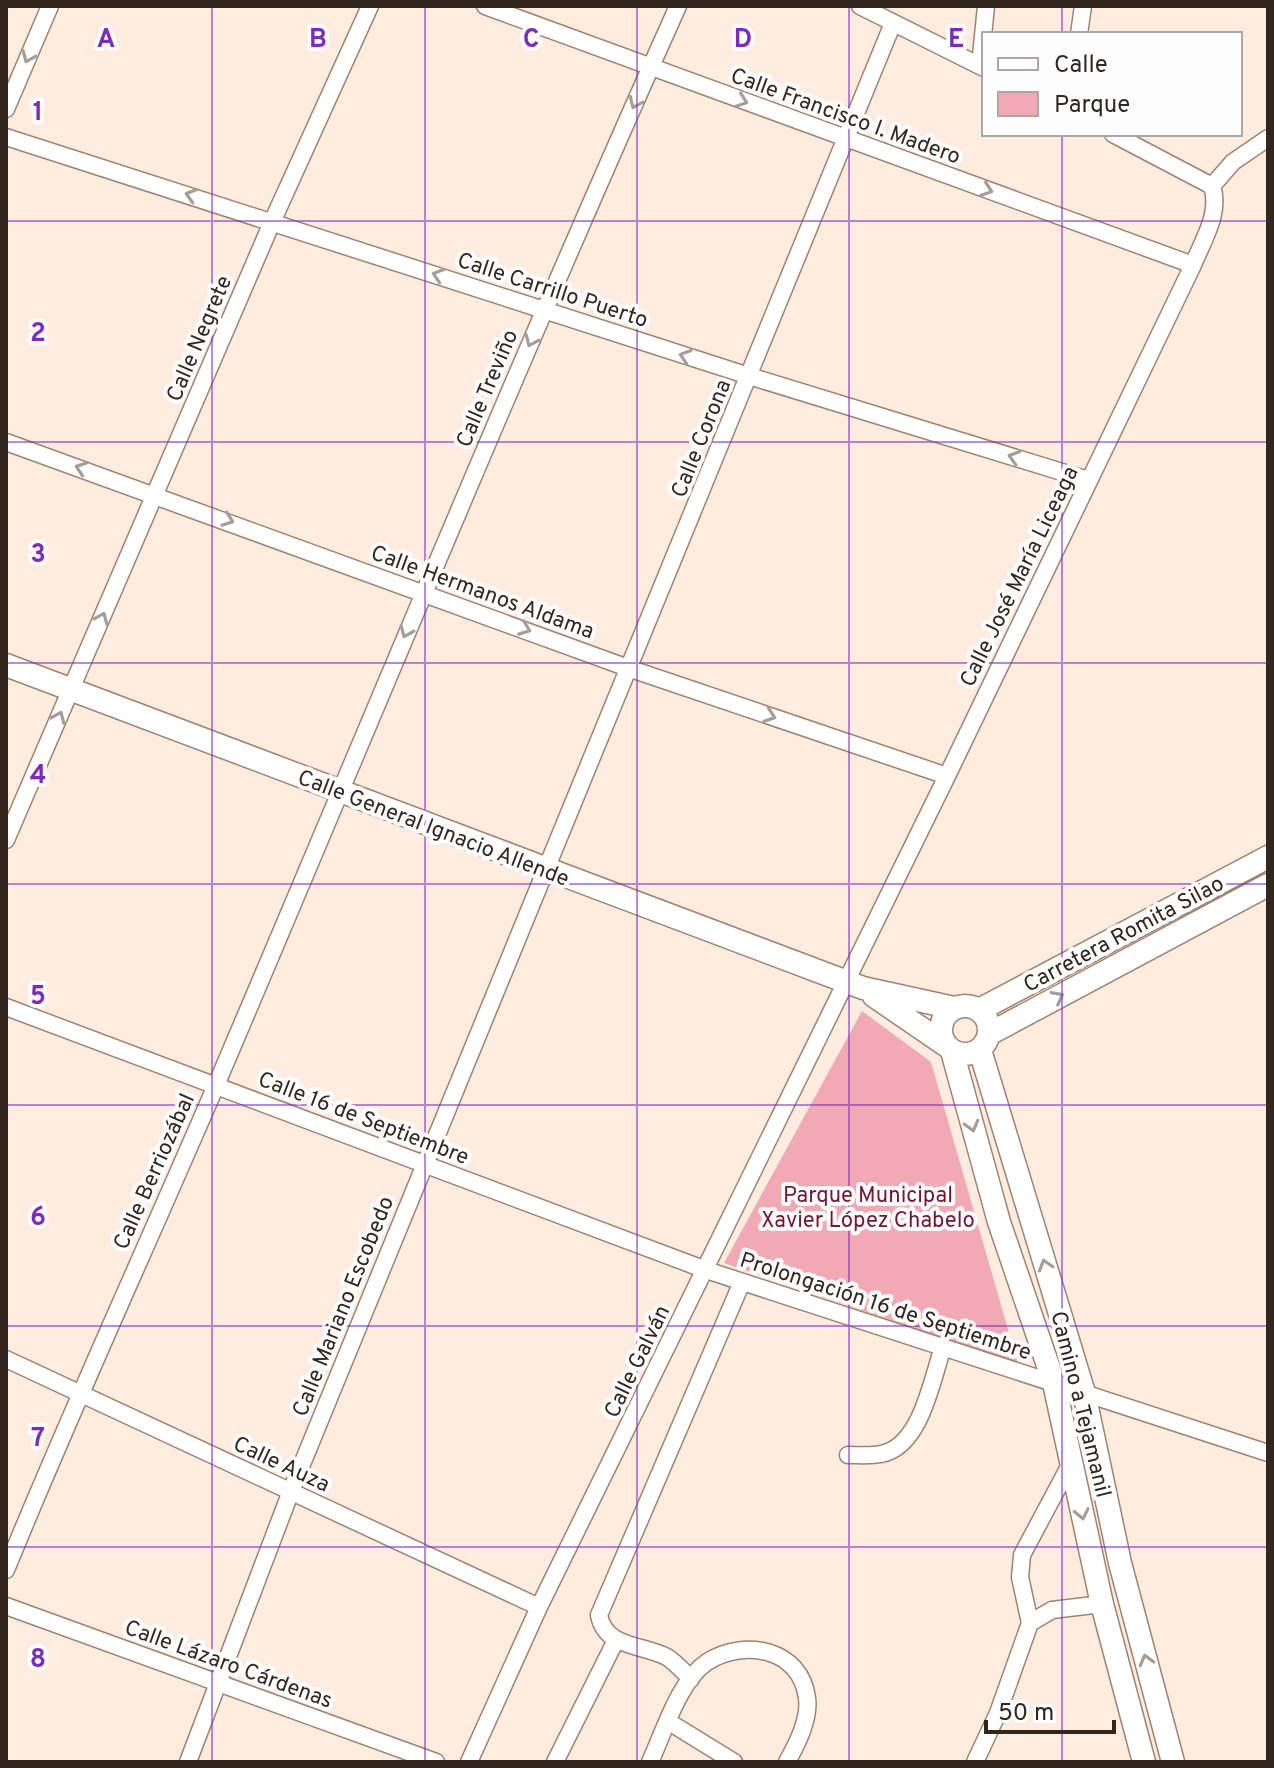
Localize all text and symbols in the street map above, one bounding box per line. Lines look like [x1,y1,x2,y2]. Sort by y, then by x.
text: A [97,24,115,57]
text: B [309,24,327,57]
text: C [523,24,539,57]
text: D [734,24,752,57]
text: E [948,24,964,57]
legend [982,32,1242,136]
one-way arrow [22,49,38,64]
text: Calle [1054,51,1108,81]
street label: Calle Francisco I. Madero [726,63,964,172]
one-way arrow [735,91,749,108]
text: Parque [1054,91,1130,121]
one-way arrow [628,95,644,109]
text: 1 [33,97,43,130]
one-way arrow [979,180,993,197]
one-way arrow [184,188,198,204]
street label: Calle Carrillo Puerto [453,248,651,335]
one-way arrow [432,268,445,284]
street label: Calle Negrete [162,272,239,406]
text: 2 [30,318,46,351]
street label: Calle Treviño [451,326,525,452]
one-way arrow [524,333,540,347]
one-way arrow [679,349,693,365]
street label: Calle Corona [666,376,738,502]
one-way arrow [1007,450,1021,466]
one-way arrow [75,461,89,478]
street label: Calle José María Liceaga [955,462,1085,692]
one-way arrow [220,511,234,527]
text: 3 [30,539,46,572]
street label: Calle Hermanos Aldama [367,540,597,646]
one-way arrow [92,611,108,626]
one-way arrow [517,620,531,636]
one-way arrow [399,623,415,638]
one-way arrow [762,707,776,723]
one-way arrow [50,711,66,725]
text: 4 [30,760,46,793]
street label: Calle General Ignacio Allende [293,765,573,894]
street label: Carretera Romita Silao [1019,871,1229,1000]
text: 5 [30,981,46,1014]
one-way arrow [1050,992,1065,1007]
street label: Calle 16 de Septiembre [254,1067,472,1172]
street label: Calle Berriozábal [109,1090,202,1254]
one-way arrow [962,1119,979,1133]
park label: Parque Municipal Xavier López Chabelo [761,1183,975,1235]
street label: Calle Mariano Escobedo [288,1193,401,1421]
text: 6 [30,1202,46,1235]
street label: Prolongación 16 de Septiembre [736,1247,1034,1367]
one-way arrow [1038,1259,1054,1272]
street label: Calle Galván [599,1301,677,1423]
street label: Camino a Tejamanil [1043,1309,1116,1500]
text: 7 [31,1423,45,1456]
street label: Calle Auza [228,1431,333,1499]
one-way arrow [1073,1507,1090,1520]
street label: Calle Lázaro Cárdenas [121,1615,336,1716]
text: 8 [30,1644,46,1677]
one-way arrow [1138,1653,1155,1667]
scale bar [986,1684,1114,1734]
text: 50 m [998,1699,1054,1729]

